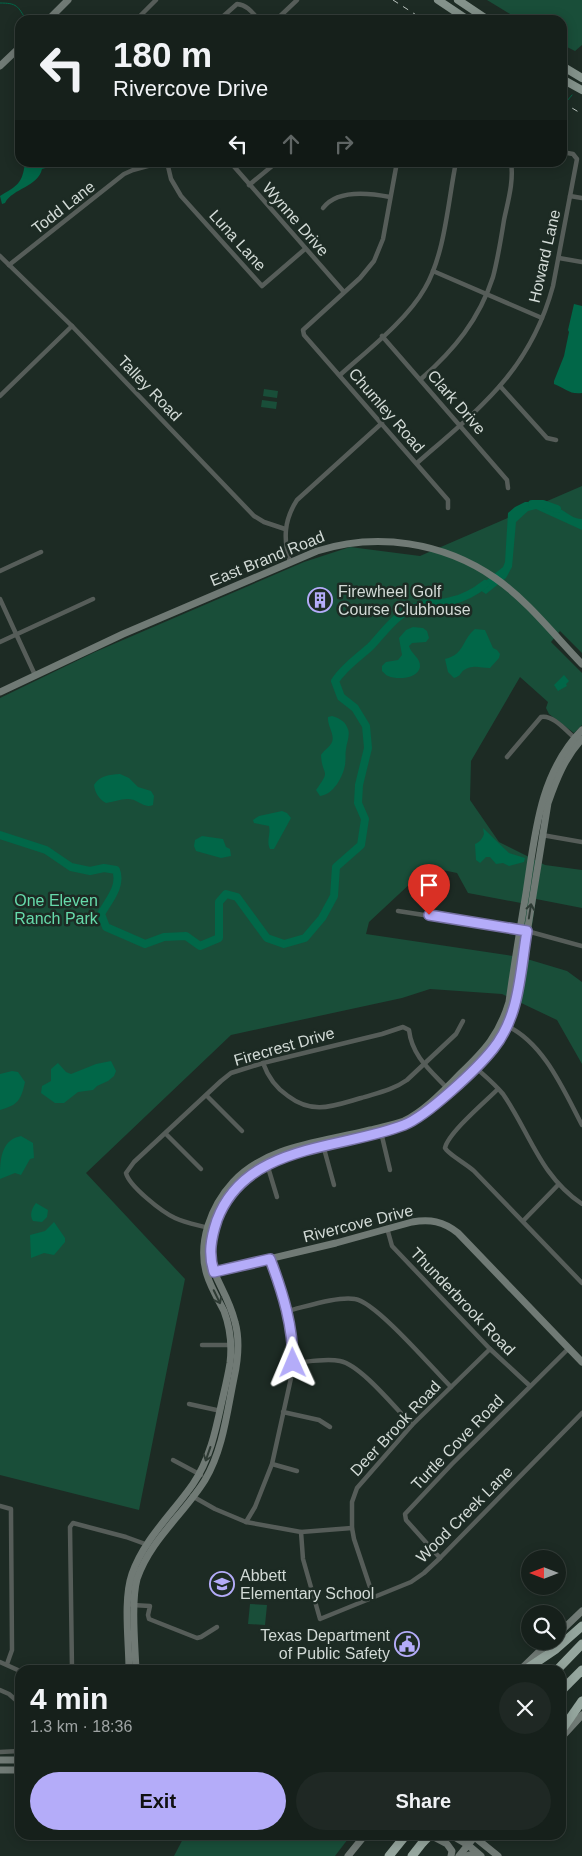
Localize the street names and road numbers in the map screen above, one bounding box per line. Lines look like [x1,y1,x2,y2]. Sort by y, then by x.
street label: Todd Lane [29,178,98,237]
street label: Wynne Drive [259,179,332,259]
street label: Luna Lane [206,207,269,274]
street label: Howard Lane [526,208,563,304]
street label: Talley Road [114,352,185,424]
street label: Chumley Road [345,365,428,456]
street label: Clark Drive [424,367,489,438]
street label: East Brand Road [208,528,327,589]
street label: Firecrest Drive [232,1024,337,1069]
street label: Rivercove Drive [301,1202,415,1245]
street label: Thunderbrook Road [407,1244,518,1358]
street label: Deer Brook Road [347,1377,444,1479]
street label: Turtle Cove Road [408,1392,507,1493]
street label: Wood Creek Lane [413,1463,516,1566]

